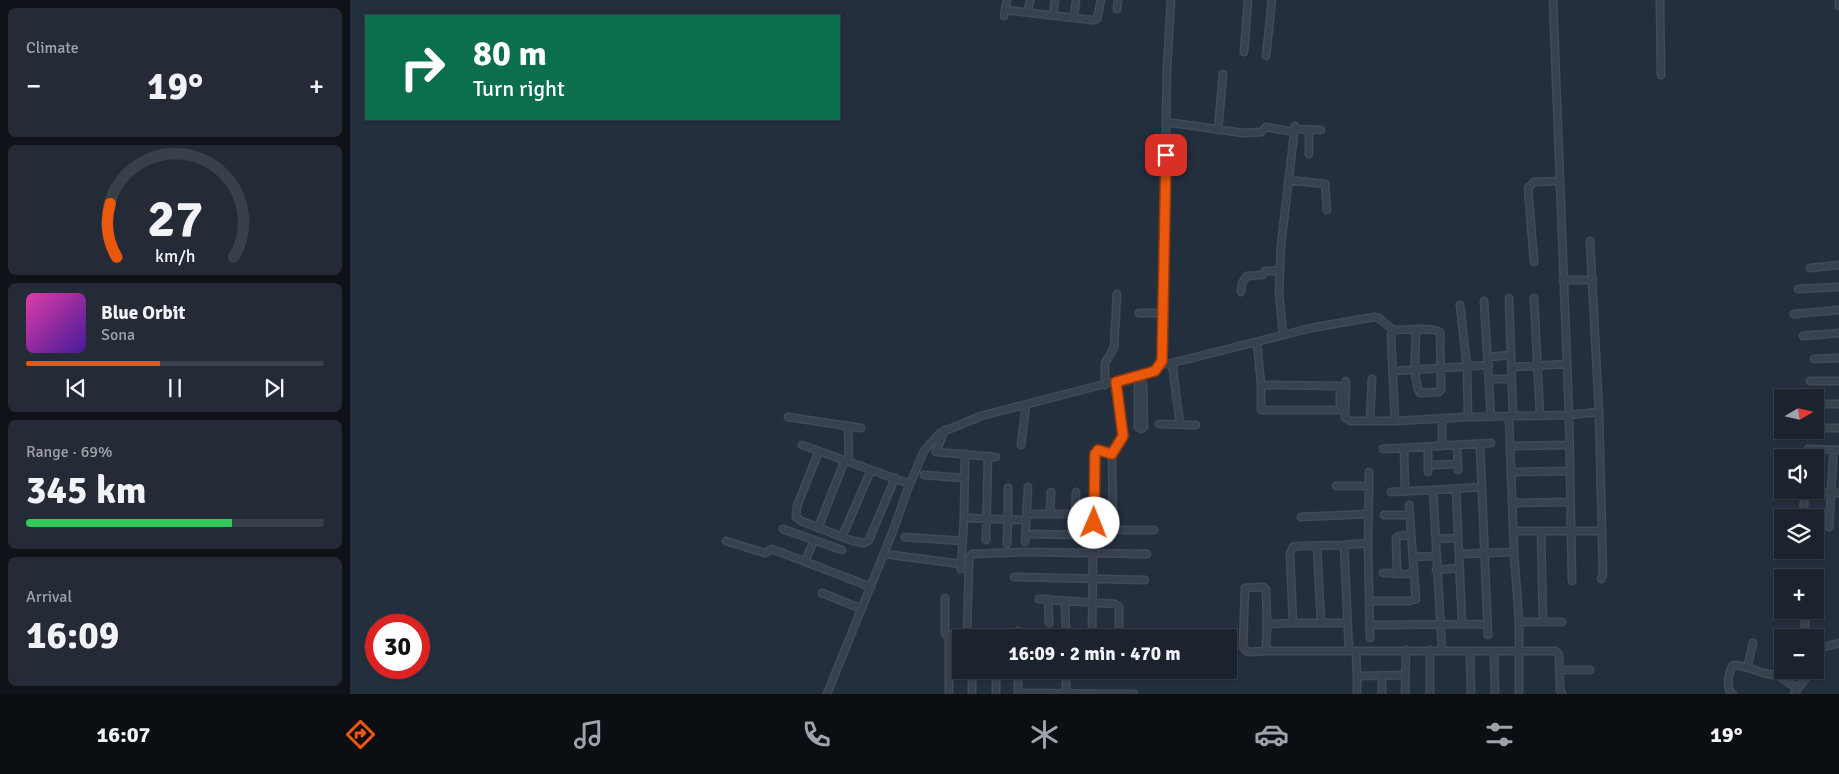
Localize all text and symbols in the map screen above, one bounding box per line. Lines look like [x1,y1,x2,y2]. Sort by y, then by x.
text: 80 m [473,32,547,75]
icon: right [390,35,455,100]
text: Climate [26,38,79,58]
text: 19° [147,63,203,110]
text: − [26,69,41,103]
text: + [309,69,324,103]
text: Turn right [473,75,565,102]
pin [1145,134,1187,176]
icon: arrive [1152,141,1180,169]
text: 27 [147,187,203,251]
text: km/h [155,245,195,267]
text: Blue Orbit [101,301,185,325]
text: Sona [101,325,135,345]
icon: previous [62,374,90,402]
icon: pause [161,374,189,402]
icon: next [260,374,288,402]
north arrow [1774,389,1824,439]
map controls [1774,389,1824,679]
text: Range · 69% [26,442,112,462]
button: sound [1774,449,1824,499]
text: 345 km [26,467,147,514]
position arrow [1067,496,1119,548]
button: layers [1774,509,1824,559]
button: + [1774,569,1824,619]
text: Arrival [26,587,72,607]
text: 16:09 [26,612,119,659]
speed limit sign: 30 [365,614,430,679]
button: − [1774,629,1824,679]
text: 16:09 · 2 min · 470 m [1008,642,1181,666]
icon: directions [343,717,378,752]
icon: music [571,717,606,752]
icon: phone [799,717,834,752]
icon: climate [1027,717,1062,752]
icon: car [1254,717,1289,752]
icon: filters [1482,717,1517,752]
text: 16:07 [96,721,150,748]
text: 19° [1710,721,1743,748]

